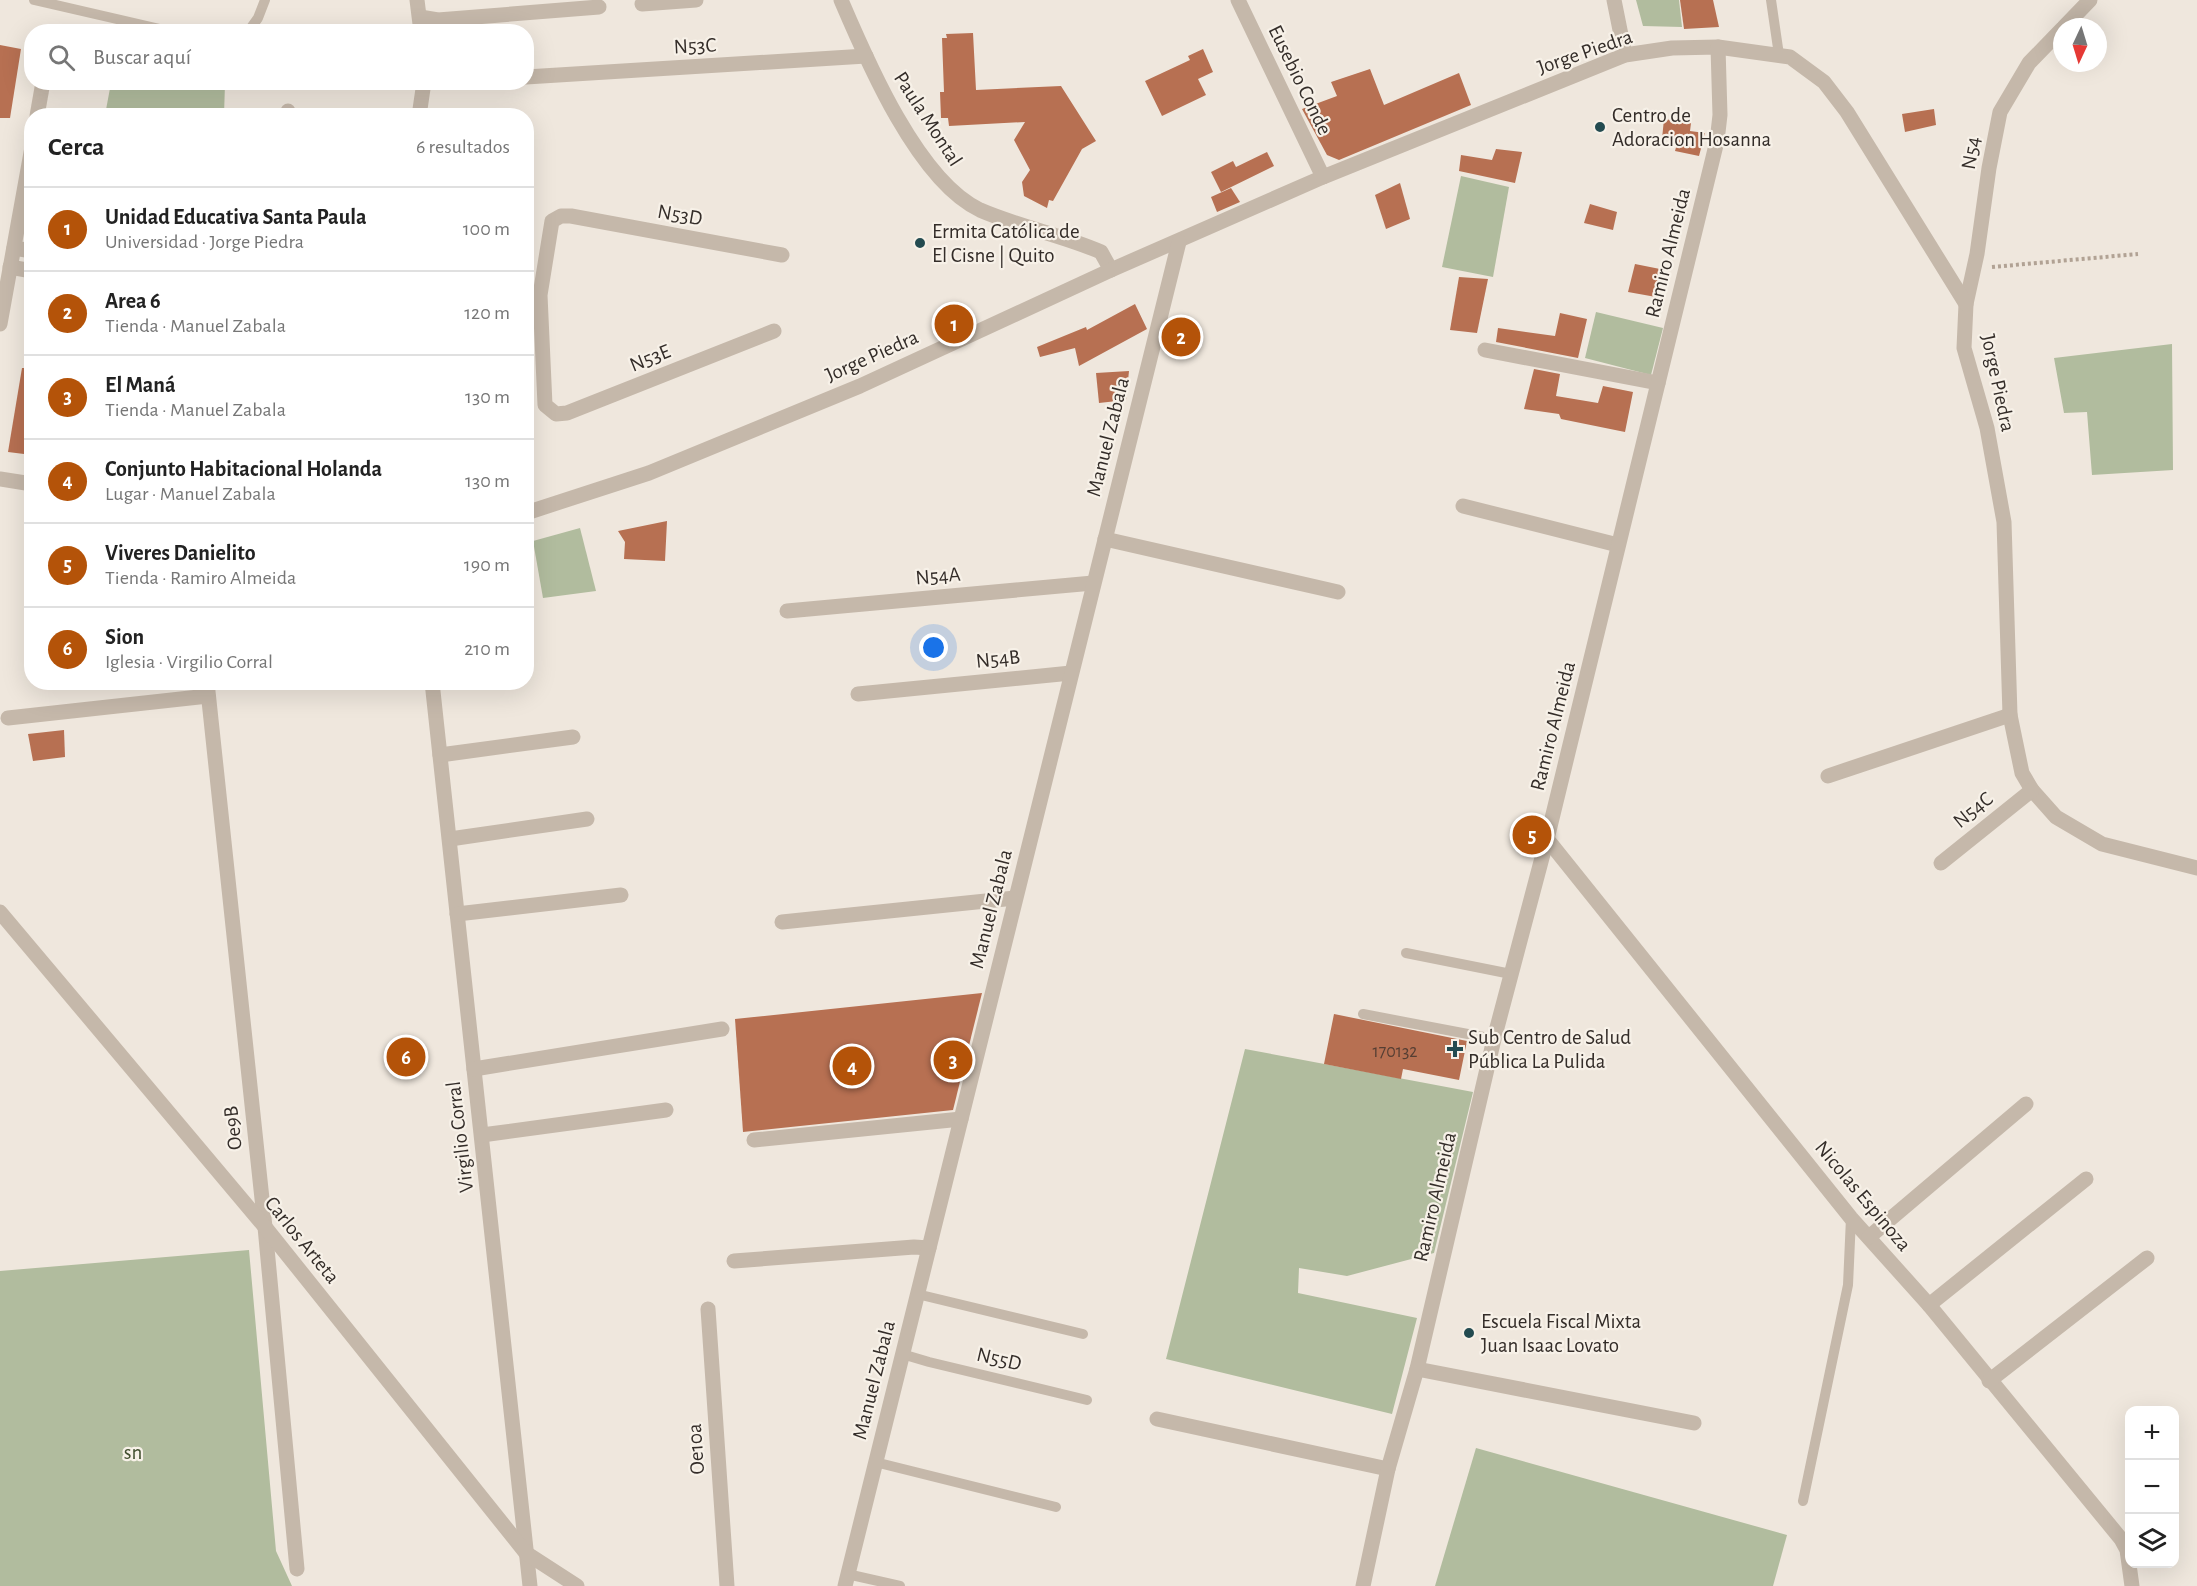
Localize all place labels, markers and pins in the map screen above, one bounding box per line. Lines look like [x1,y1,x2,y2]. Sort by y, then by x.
place label: Centro de Adoracion Hosanna [1612,105,1772,150]
marker: Centro de Adoracion Hosanna [1593,120,1607,134]
place label: Ermita Católica de El Cisne | Quito [932,221,1080,268]
marker: Ermita Católica de El Cisne | Quito [913,236,927,250]
pin: 1 [934,302,974,346]
pin: 2 [1162,314,1200,360]
pin: 5 [1512,812,1552,858]
place label: Sub Centro de Salud Pública La Pulida [1468,1027,1631,1072]
pin: 6 [386,1034,426,1080]
pin: 3 [934,1038,972,1082]
marker: Sub Centro de Salud Pública La Pulida [1446,1040,1464,1058]
pin: 4 [832,1044,872,1088]
place label: Escuela Fiscal Mixta Juan Isaac Lovato [1481,1311,1641,1356]
marker: Escuela Fiscal Mixta Juan Isaac Lovato [1462,1326,1476,1340]

